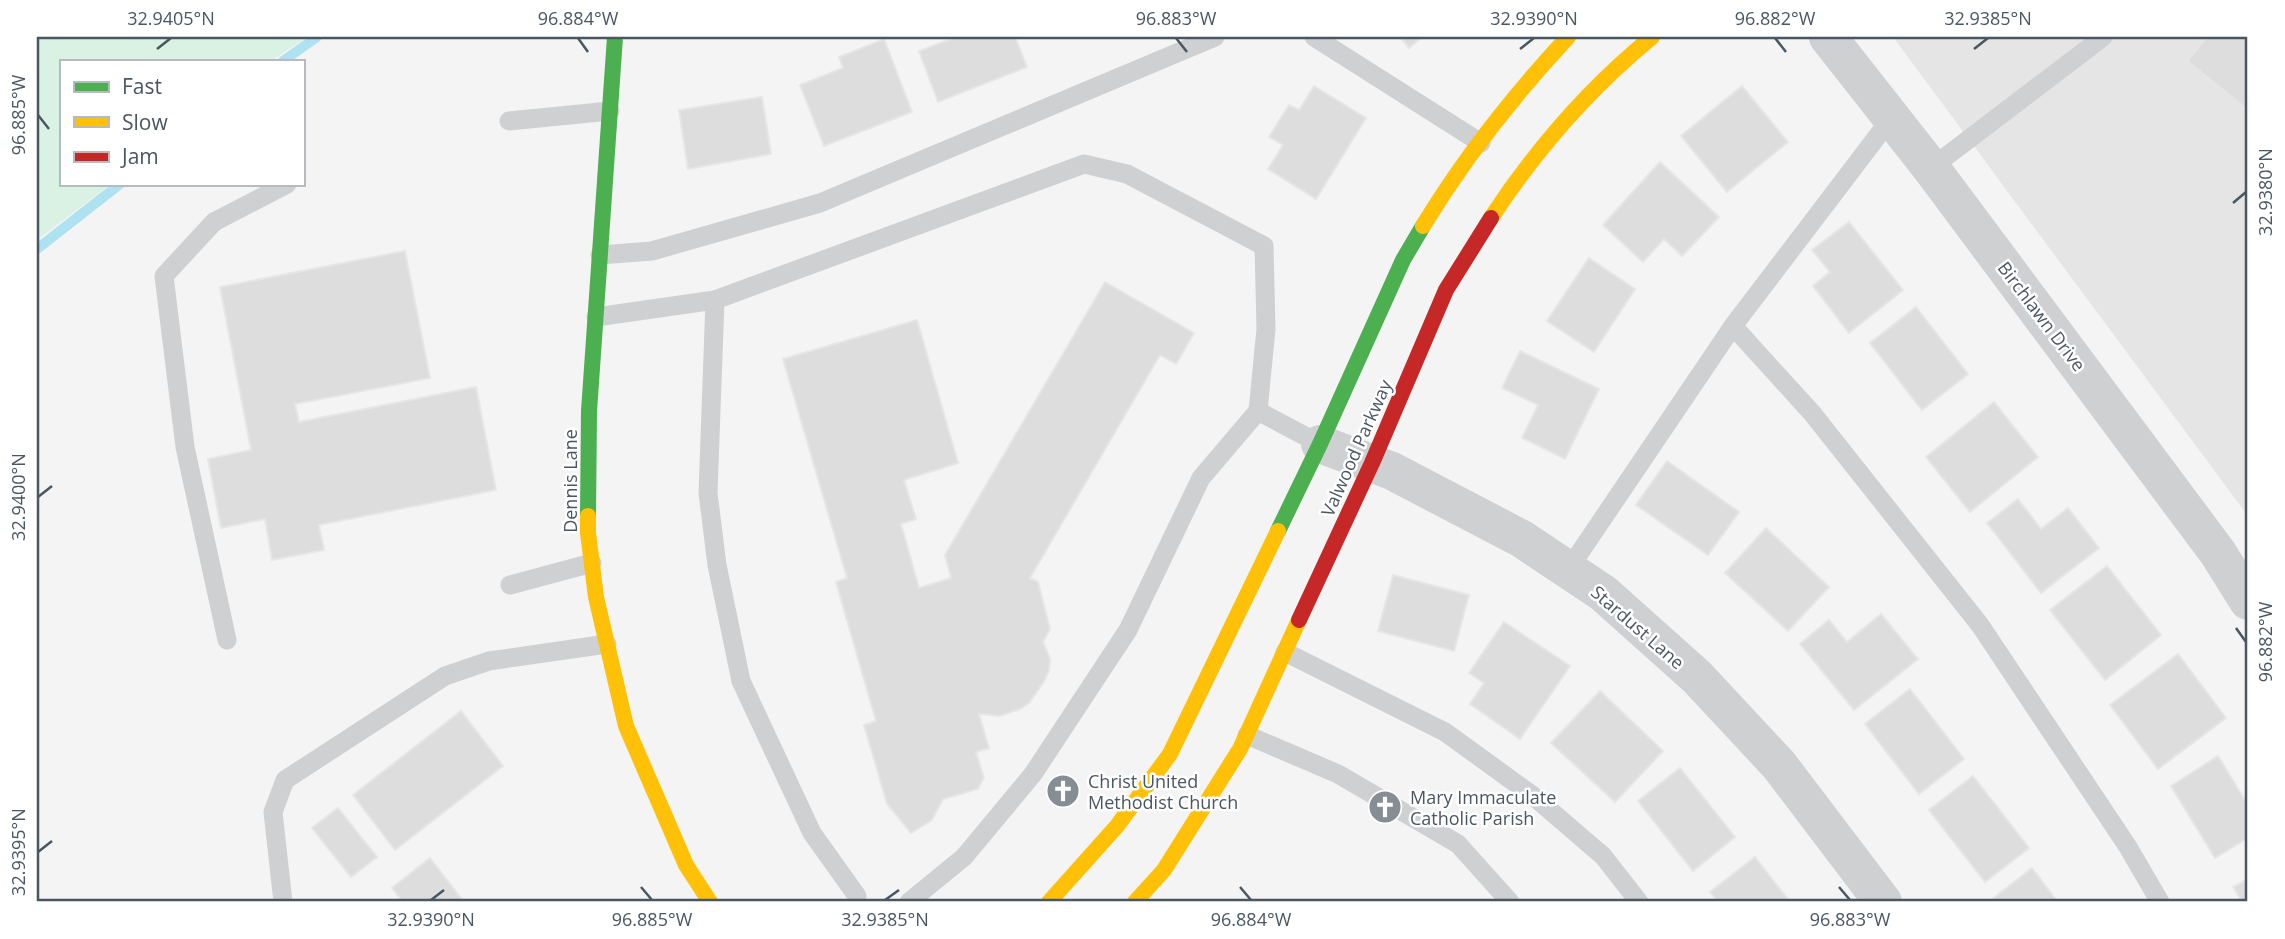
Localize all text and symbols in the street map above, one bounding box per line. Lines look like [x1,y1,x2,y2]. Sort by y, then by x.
text: 32.9405°N [127,6,215,30]
text: 96.884°W [538,6,619,30]
text: 96.883°W [1136,6,1217,30]
text: 32.9390°N [1490,6,1578,30]
text: 96.882°W [1735,6,1816,30]
text: 32.9385°N [1944,6,2032,30]
legend [60,60,304,186]
text: Fast [122,72,162,100]
text: 96.885°W [6,74,30,155]
text: Slow [122,108,168,136]
text: Jam [120,142,159,170]
text: 32.9380°N [2253,148,2277,236]
street label: Birchlawn Drive [1993,256,2091,376]
street label: Valwood Parkway [1315,375,1397,520]
street label: Dennis Lane [558,429,582,533]
text: 32.9400°N [6,453,30,541]
street label: Stardust Lane [1586,580,1690,674]
text: 96.882°W [2253,601,2277,682]
place label: Christ United Methodist Church [1088,769,1238,814]
church icon: Christ United Methodist Church [1044,772,1082,810]
place label: Mary Immaculate Catholic Parish [1410,785,1556,830]
church icon: Mary Immaculate Catholic Parish [1366,788,1404,826]
text: 32.9395°N [6,808,30,896]
text: 32.9390°N [387,907,475,931]
text: 96.885°W [612,907,693,931]
text: 32.9385°N [841,907,929,931]
text: 96.884°W [1211,907,1292,931]
text: 96.883°W [1810,907,1891,931]

